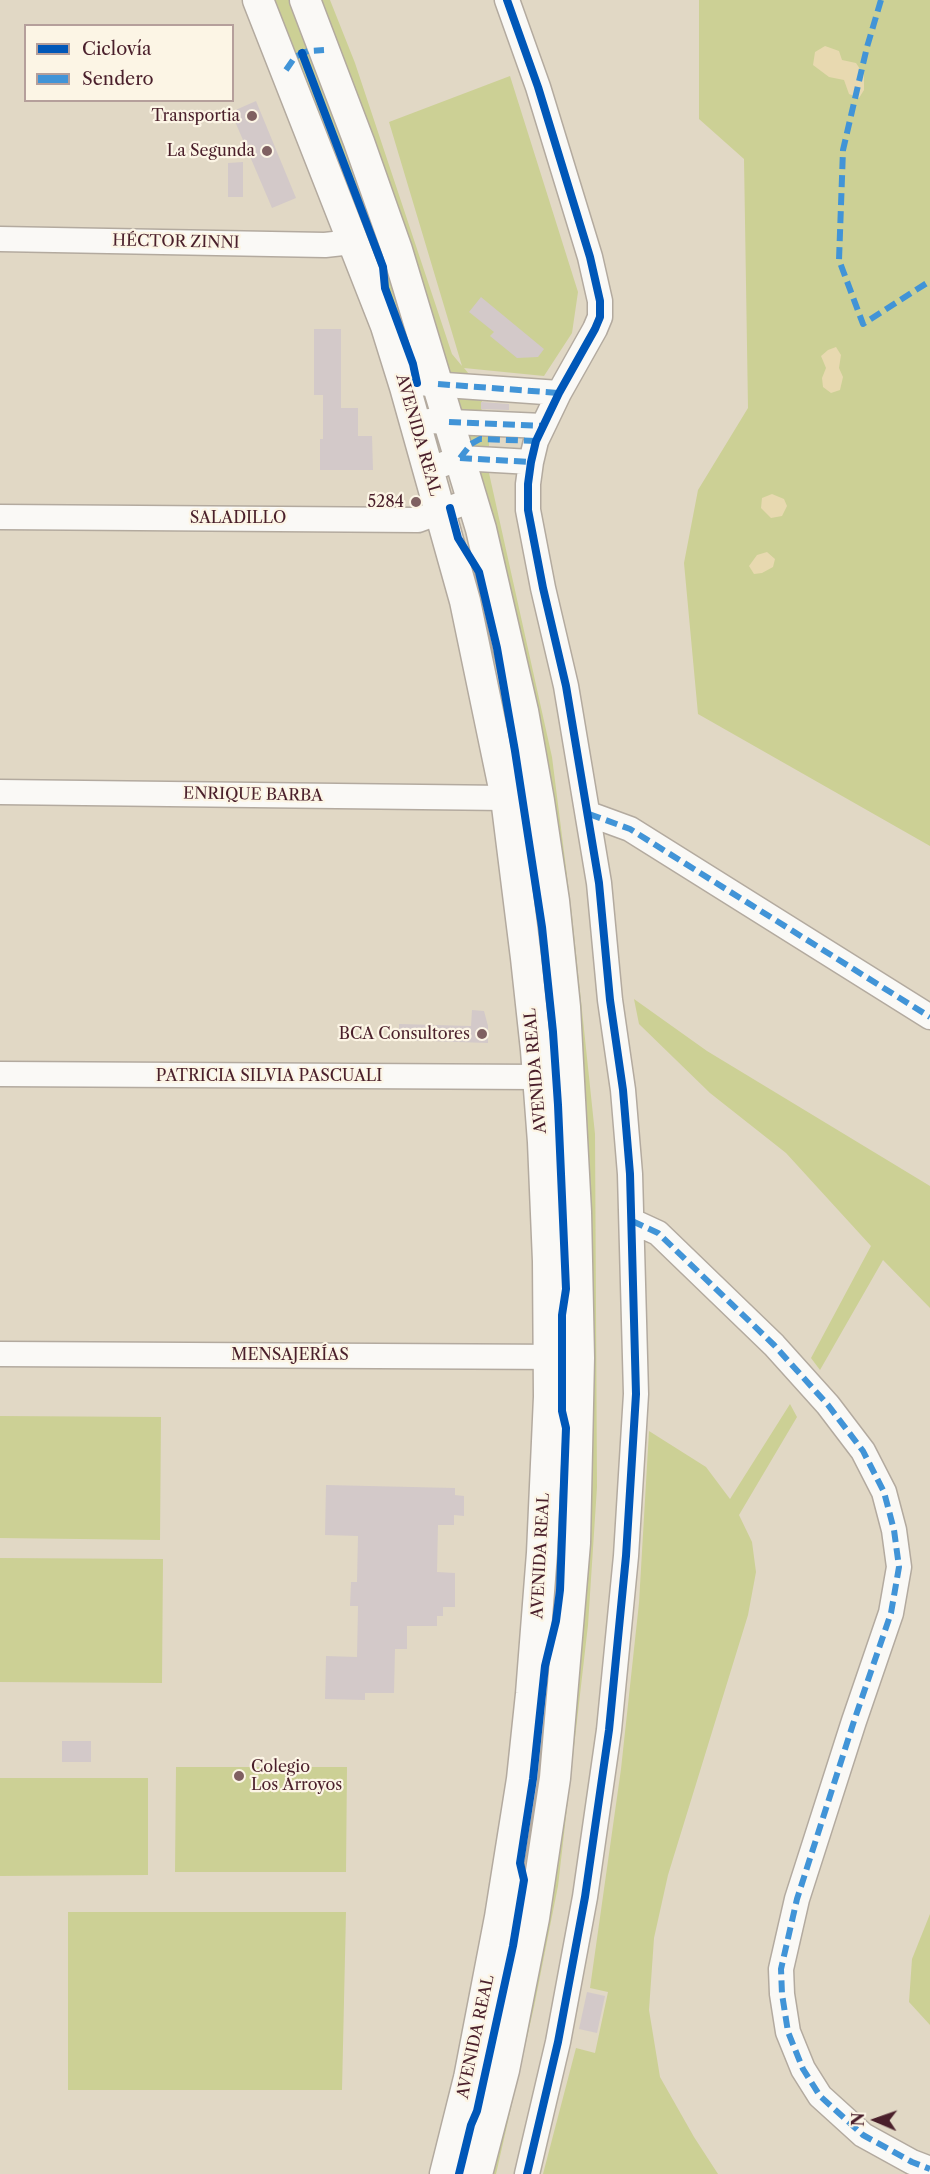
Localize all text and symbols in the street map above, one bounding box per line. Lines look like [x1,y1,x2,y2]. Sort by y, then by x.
legend [24,24,234,102]
text: Ciclovía [82,38,151,60]
text: Sendero [82,68,154,90]
place label: Transportia [152,106,240,126]
marker: Transportia [245,109,259,123]
place label: La Segunda [167,141,255,161]
marker: La Segunda [260,144,274,158]
street label: HÉCTOR ZINNI [112,231,240,253]
street label: AVENIDA REAL [391,372,445,498]
place label: 5284 [367,492,404,512]
marker: 5284 [409,495,423,509]
street label: SALADILLO [190,508,286,528]
street label: ENRIQUE BARBA [183,784,323,806]
street label: AVENIDA REAL [521,1007,551,1135]
place label: BCA Consultores [339,1024,470,1044]
marker: BCA Consultores [475,1027,489,1041]
street label: PATRICIA SILVIA PASCUALI [156,1066,382,1086]
street label: MENSAJERÍAS [231,1345,349,1365]
street label: AVENIDA REAL [528,1493,554,1619]
place label: Colegio Los Arroyos [251,1757,342,1795]
marker: Colegio Los Arroyos [232,1769,246,1783]
street label: AVENIDA REAL [454,1973,498,2101]
north arrow [846,2090,906,2150]
text: N [848,2112,868,2127]

